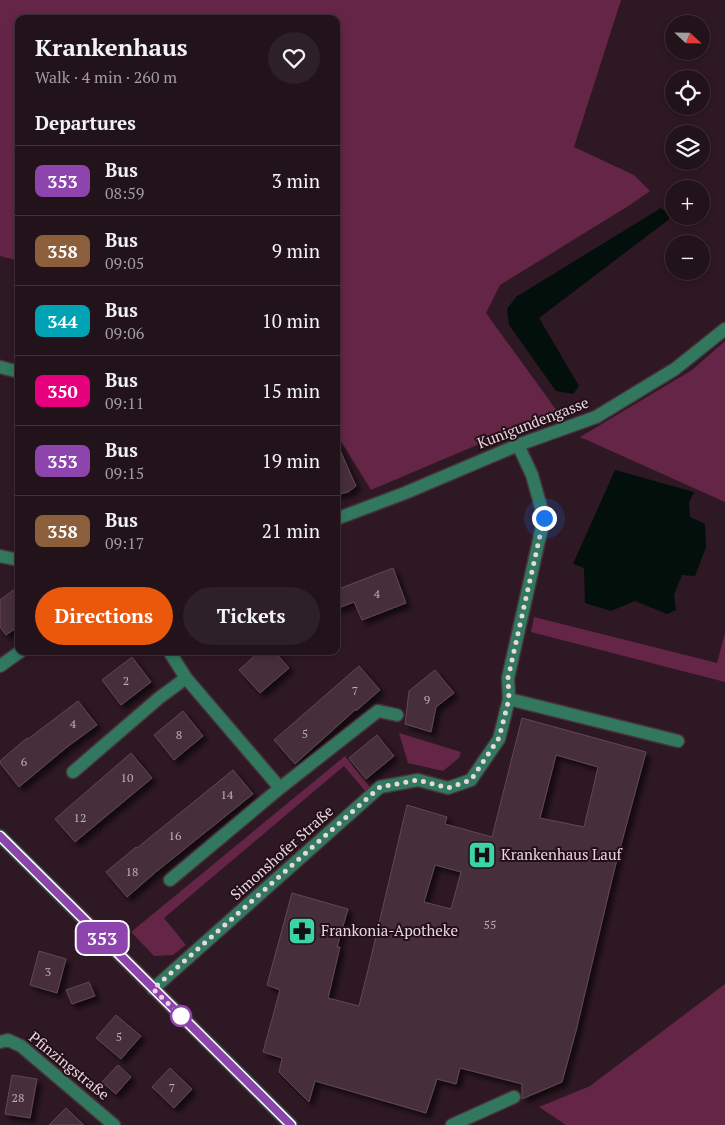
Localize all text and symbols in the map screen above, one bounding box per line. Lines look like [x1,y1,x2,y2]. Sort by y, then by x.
north arrow [665,15,710,60]
map controls [665,15,710,280]
text: Krankenhaus [35,31,188,63]
button: heart [268,32,320,84]
text: Walk · 4 min · 260 m [35,66,177,88]
button: locate [665,70,710,115]
text: Departures [35,110,136,135]
button: layers [665,125,710,170]
text: Bus [105,157,138,182]
text: 3 min [272,168,320,193]
text: 353 [47,169,78,193]
button: + [665,180,710,225]
text: 08:59 [105,182,144,204]
text: Bus [105,227,138,252]
button: − [665,235,710,280]
text: 9 min [272,238,320,263]
text: 358 [47,239,78,263]
text: 09:05 [105,252,144,274]
text: Bus [105,297,138,322]
text: 10 min [262,308,320,333]
text: 344 [47,309,78,333]
text: 09:06 [105,322,144,344]
text: Bus [105,367,138,392]
text: 15 min [262,378,320,403]
text: 350 [47,379,78,403]
text: 09:11 [105,392,144,414]
street label: Kunigundengasse [474,392,591,453]
text: Bus [105,437,138,462]
text: 19 min [262,448,320,473]
text: 353 [47,449,78,473]
text: 09:15 [105,462,144,484]
your location [532,506,557,531]
text: Bus [105,507,138,532]
text: 21 min [262,518,320,543]
text: 358 [47,519,78,543]
text: 09:17 [105,532,144,554]
house number: 4 [374,586,381,601]
button: Directions [35,587,173,645]
button: Tickets [183,587,320,645]
house number: 2 [123,673,129,688]
house number: 7 [352,683,358,698]
house number: 9 [424,692,430,707]
house number: 4 [70,716,77,731]
house number: 5 [302,726,308,741]
house number: 8 [176,727,182,742]
house number: 6 [21,754,28,769]
house number: 10 [121,770,133,785]
house number: 14 [221,787,234,802]
street label: Simonshofer Straße [226,801,337,904]
house number: 12 [74,810,86,825]
house number: 16 [169,828,182,843]
hospital icon: Krankenhaus Lauf [467,840,497,870]
place label: Krankenhaus Lauf [501,844,623,864]
house number: 18 [126,864,138,879]
pharmacy icon: Frankonia-Apotheke [287,916,317,946]
house number: 55 [484,917,496,932]
place label: Frankonia-Apotheke [321,920,458,940]
line badge: 353 [73,922,131,954]
text: 353 [87,926,117,950]
house number: 3 [45,964,51,979]
unlabelled marker [170,1005,192,1027]
street label: Pfinzingstraße [25,1027,114,1104]
house number: 5 [116,1029,122,1044]
house number: 7 [169,1080,175,1095]
house number: 28 [12,1090,24,1105]

